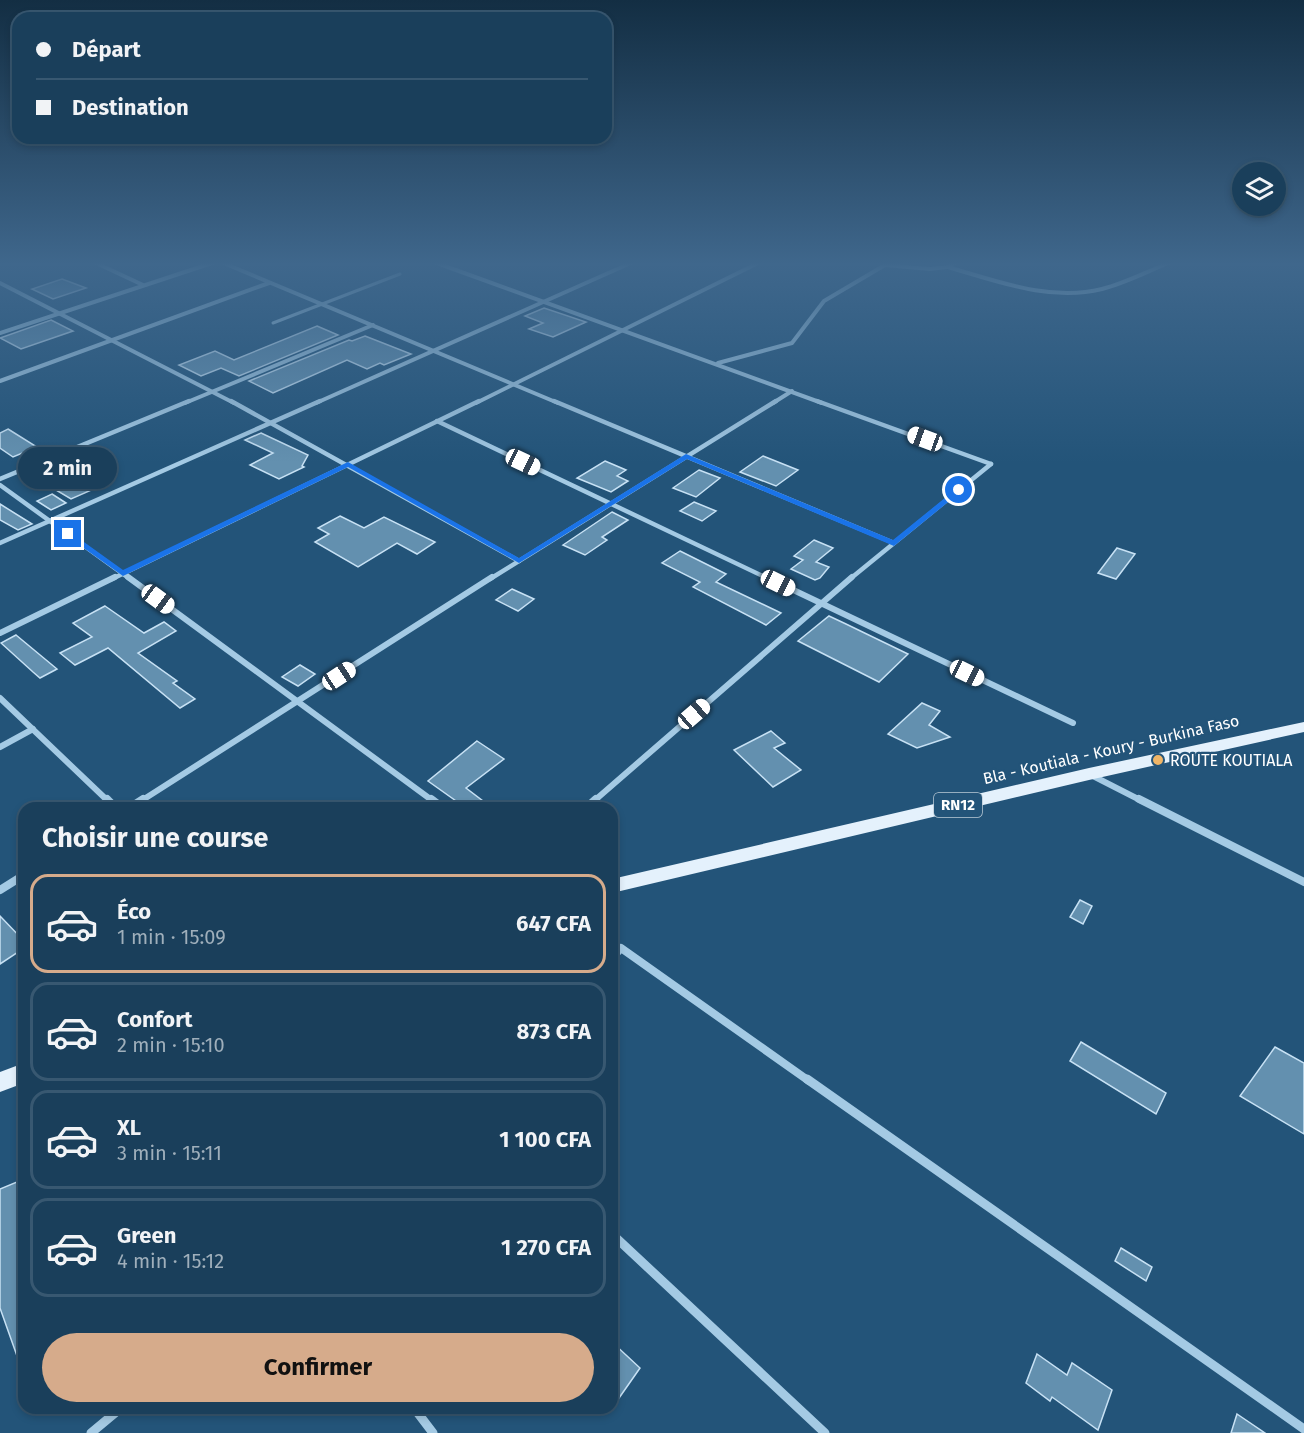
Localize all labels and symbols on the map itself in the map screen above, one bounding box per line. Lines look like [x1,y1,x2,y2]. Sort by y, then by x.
car [905,424,945,454]
car [503,446,543,478]
callout: 2 min [19,447,118,489]
route start [945,476,972,503]
route end [54,520,81,547]
car [758,567,798,599]
car [138,581,178,617]
car [947,657,987,689]
car [319,659,359,693]
car [675,695,713,733]
street label: Bla - Koutiala - Koury - Burkina Faso [981,711,1241,788]
place label: ROUTE KOUTIALA [1170,751,1293,770]
marker: ROUTE KOUTIALA [1151,753,1165,767]
road number: RN12 [934,793,982,817]

